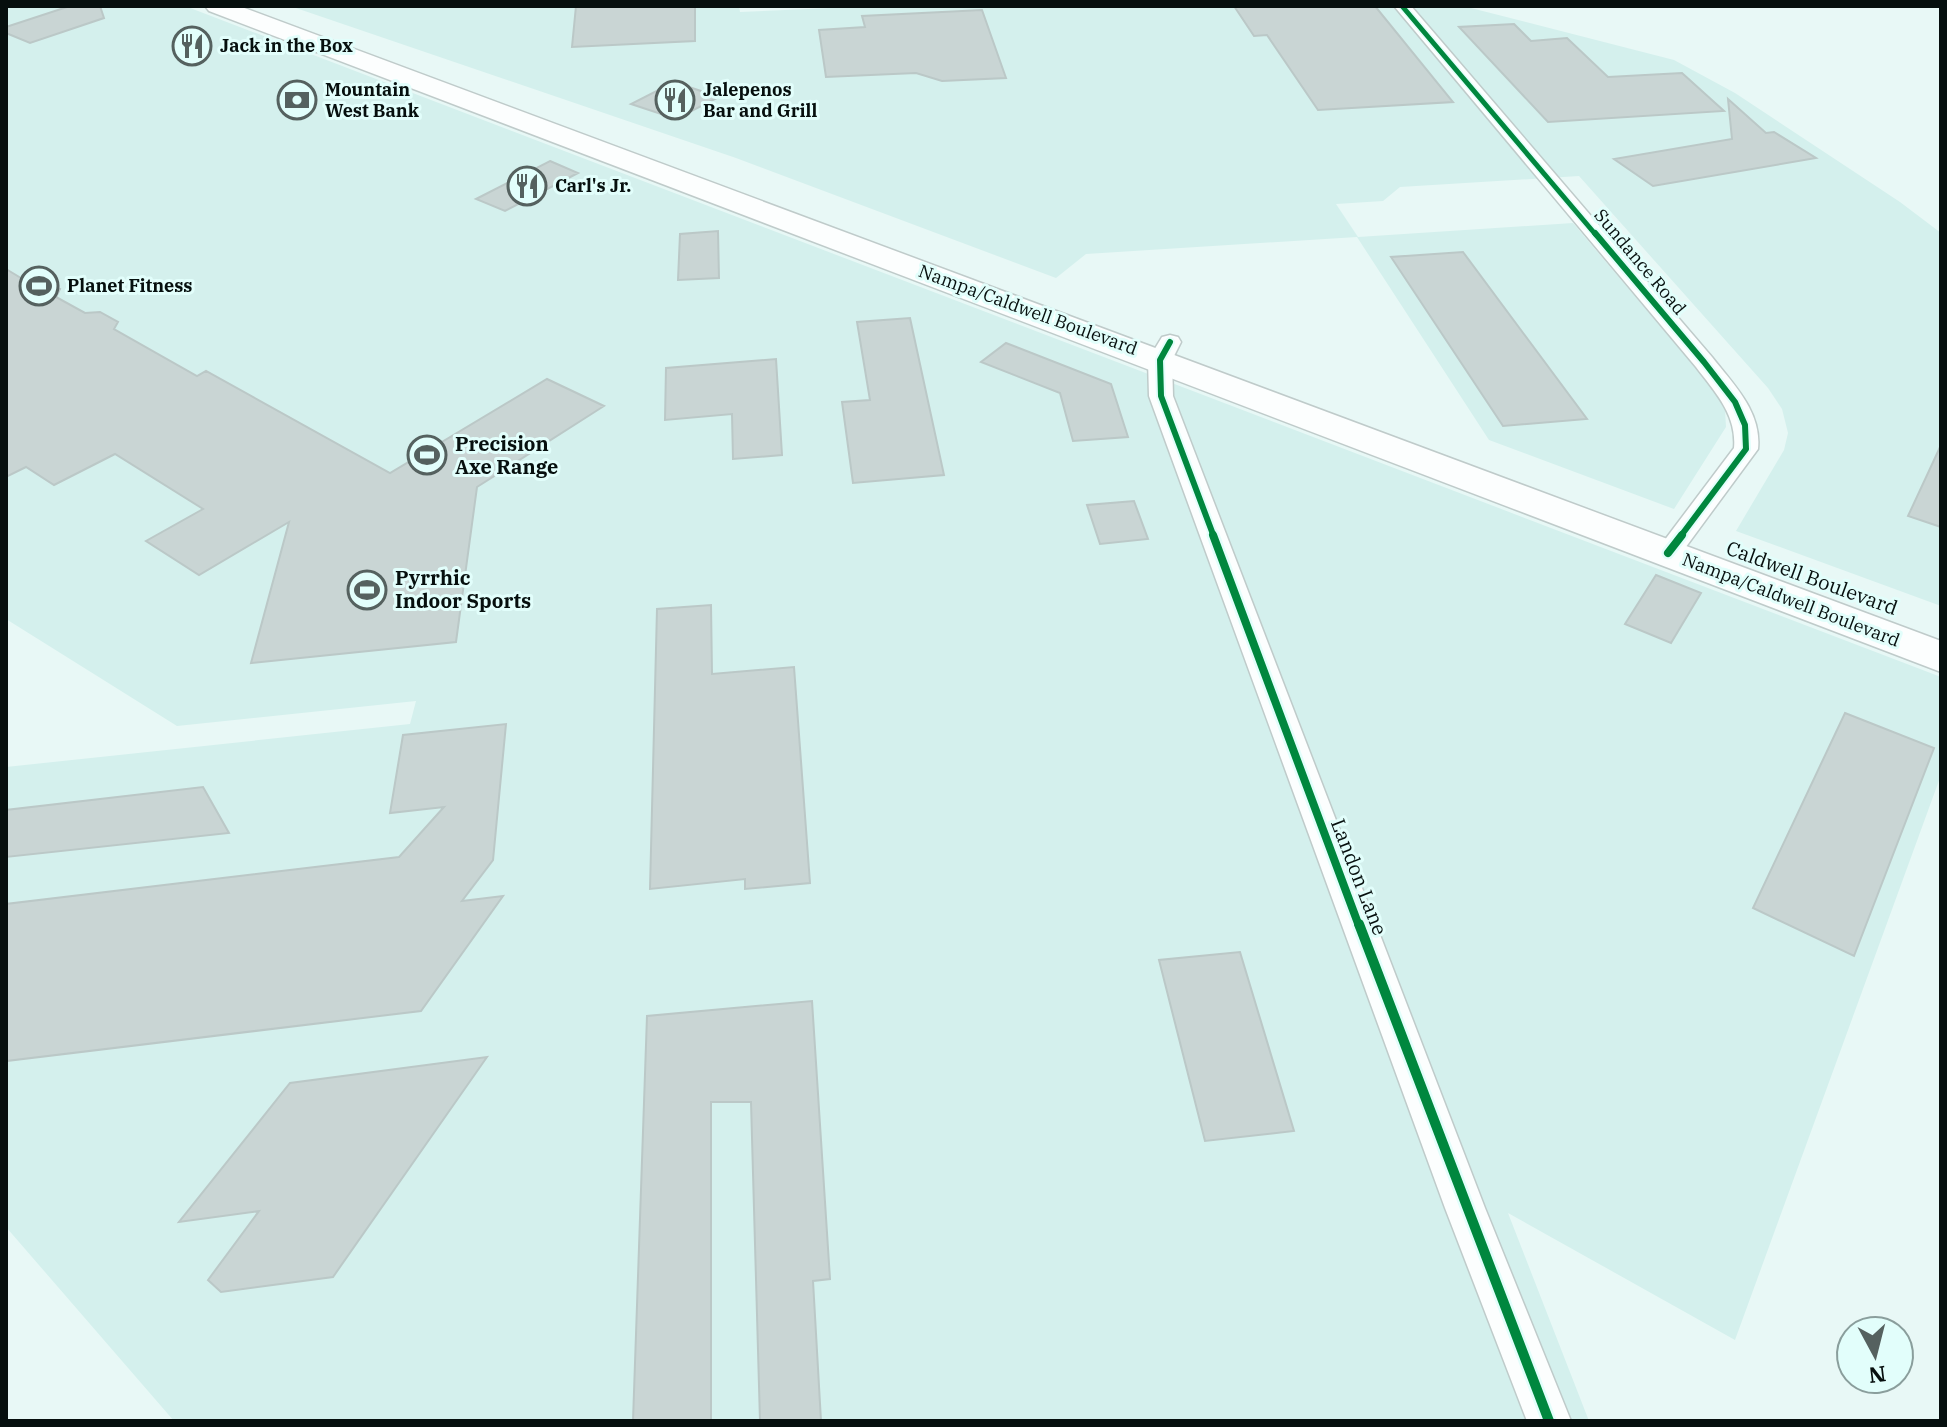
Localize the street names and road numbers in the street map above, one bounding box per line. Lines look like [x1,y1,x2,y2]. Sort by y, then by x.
street label: Sundance Road [1589,204,1691,319]
street label: Nampa/Caldwell Boulevard [916,259,1141,360]
street label: Caldwell Boulevard [1723,534,1902,621]
street label: Nampa/Caldwell Boulevard [1679,547,1903,652]
street label: Landon Lane [1325,815,1394,939]

